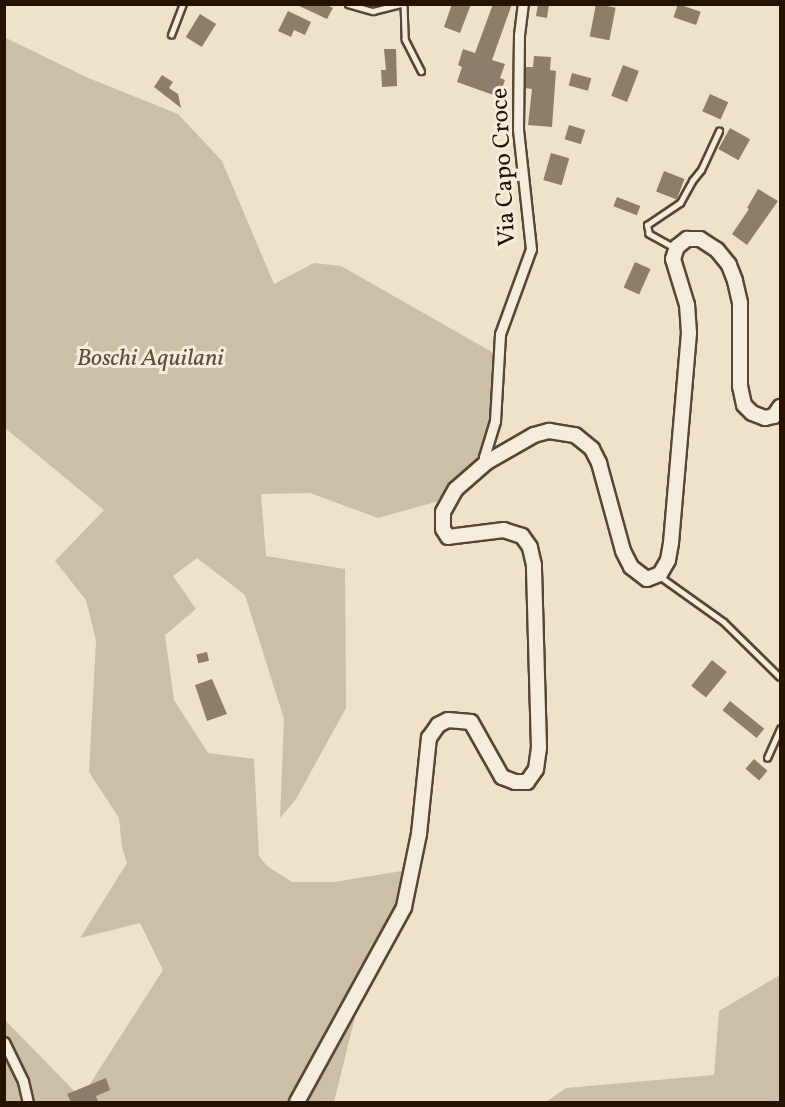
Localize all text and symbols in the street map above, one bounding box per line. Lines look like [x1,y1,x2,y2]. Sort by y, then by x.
street label: Via Capo Croce [486,87,524,247]
park label: Boschi Aquilani [77,346,223,374]

